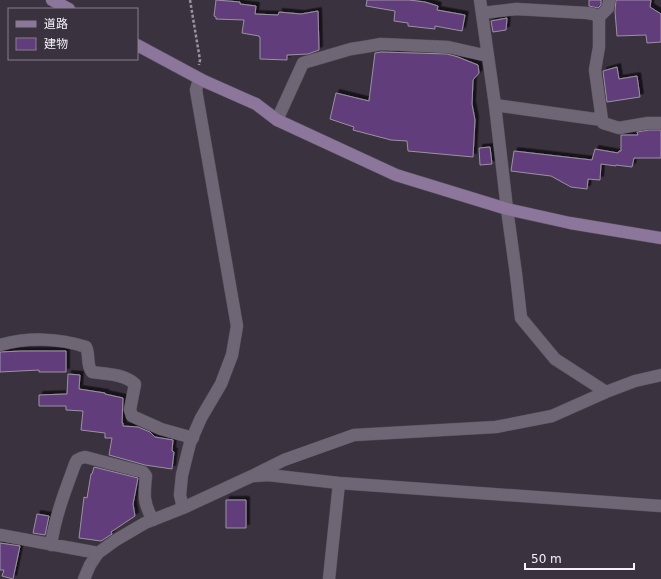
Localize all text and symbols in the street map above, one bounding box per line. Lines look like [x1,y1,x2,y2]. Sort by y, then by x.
legend [8,8,138,60]
text: 道路 [44,17,68,31]
text: 建物 [44,37,68,51]
scale bar [525,545,634,571]
text: 50 m [531,552,562,566]

